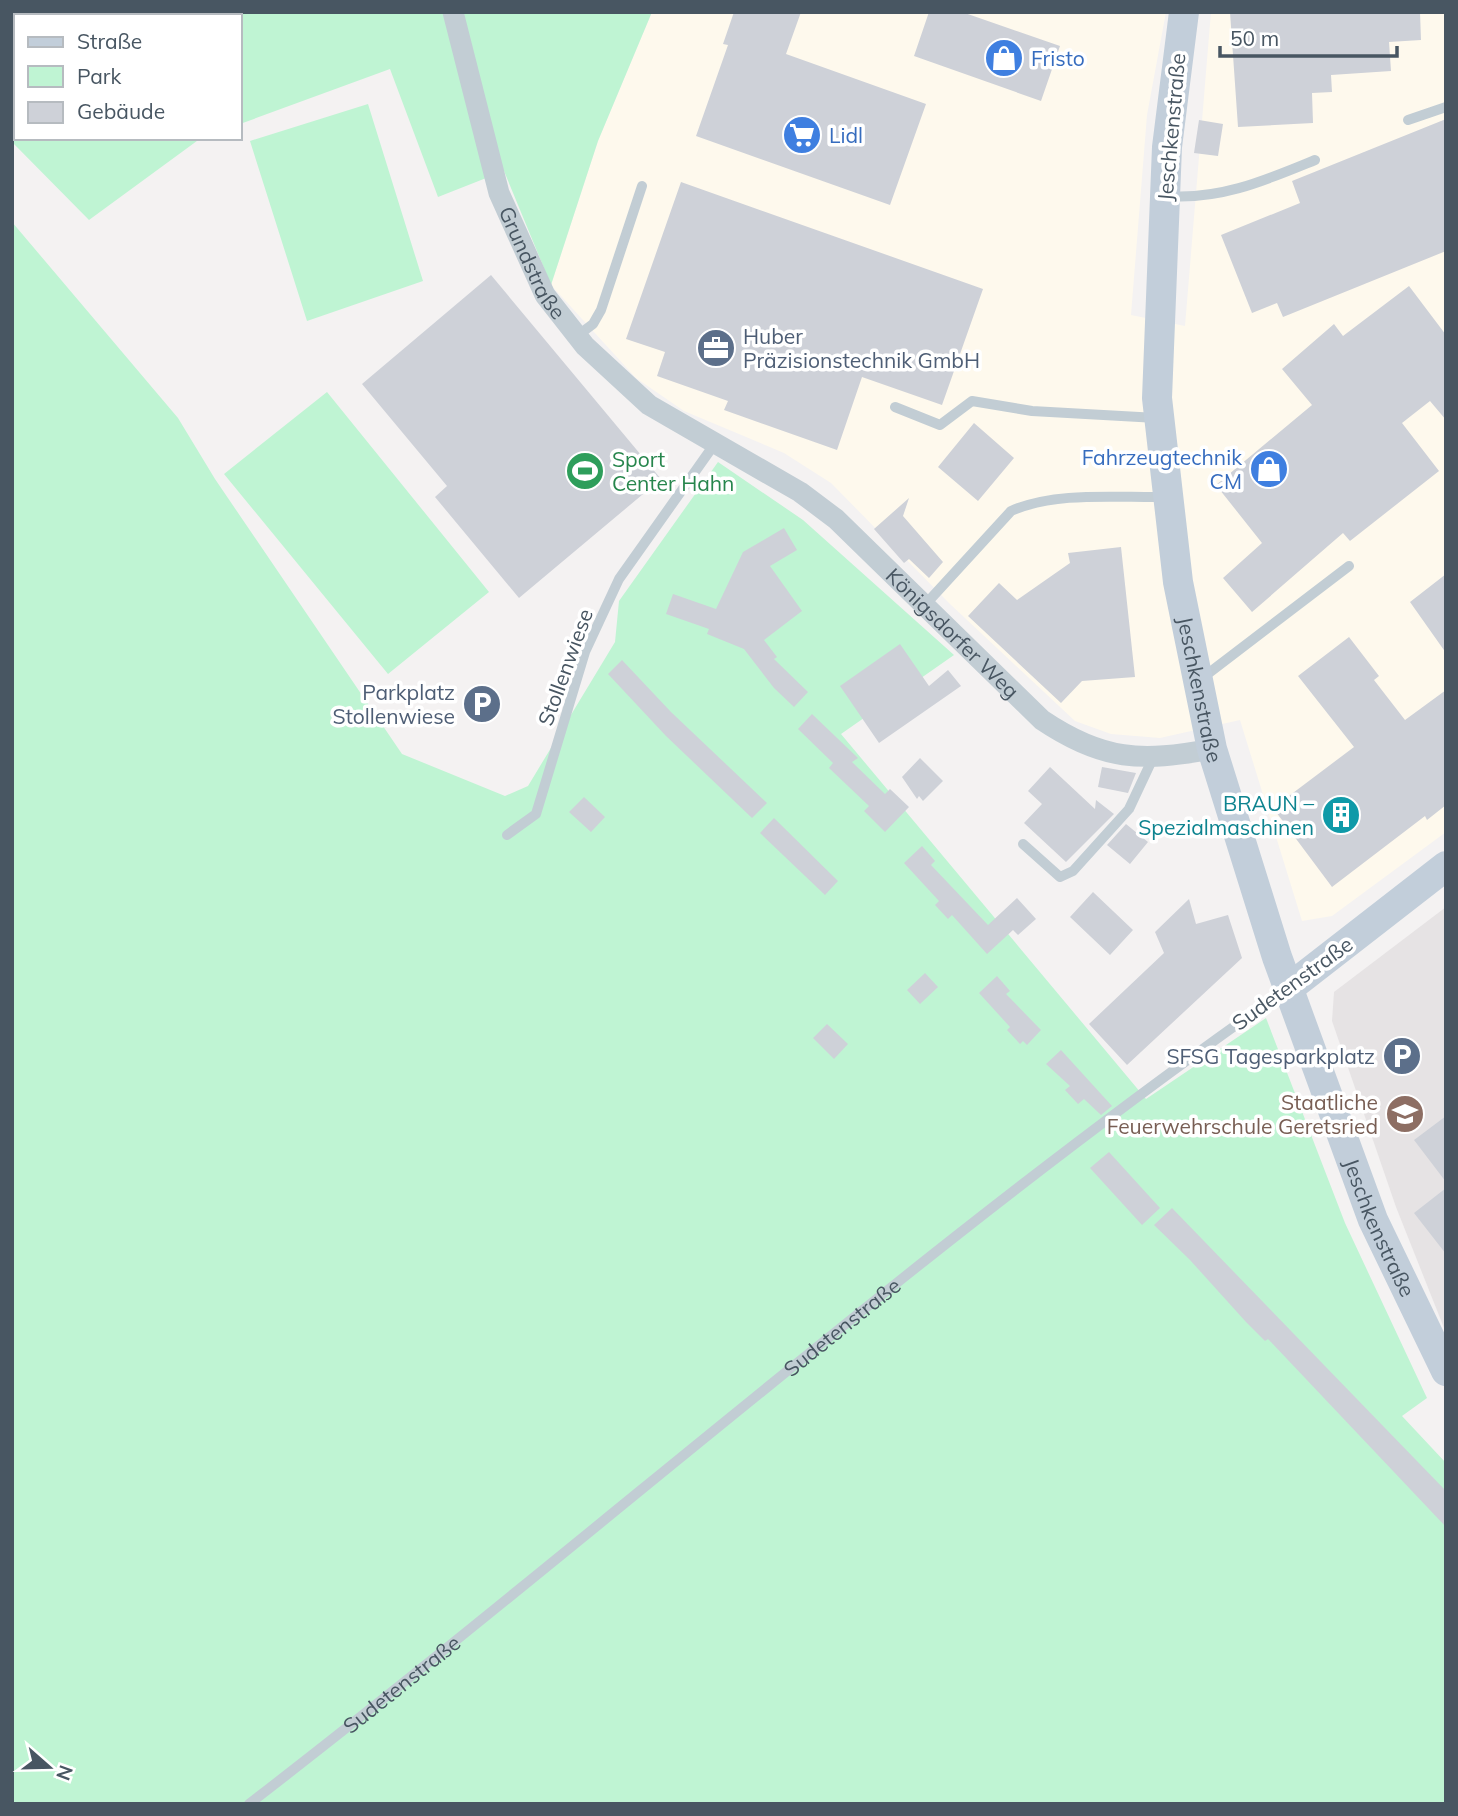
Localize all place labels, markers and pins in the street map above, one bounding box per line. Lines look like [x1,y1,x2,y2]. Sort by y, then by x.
shop icon: Fristo [983,37,1025,79]
place label: Fristo [1031,45,1085,71]
supermarket icon: Lidl [781,114,823,156]
place label: Lidl [829,122,863,148]
place label: Huber Präzisionstechnik GmbH [743,323,980,373]
office icon: Huber Präzisionstechnik GmbH [695,327,737,369]
place label: Fahrzeugtechnik CM [1082,444,1242,494]
place label: Sport Center Hahn [612,446,734,496]
shop icon: Fahrzeugtechnik CM [1248,448,1290,490]
sports icon: Sport Center Hahn [564,450,606,492]
place label: Parkplatz Stollenwiese [333,679,455,729]
parking icon: Parkplatz Stollenwiese [461,683,503,725]
place label: BRAUN – Spezialmaschinen [1138,790,1314,840]
building icon: BRAUN – Spezialmaschinen [1320,794,1362,836]
parking icon: SFSG Tagesparkplatz [1381,1035,1423,1077]
place label: SFSG Tagesparkplatz [1166,1043,1375,1069]
place label: Staatliche Feuerwehrschule Geretsried [1107,1089,1378,1139]
school or university icon: Staatliche Feuerwehrschule Geretsried [1384,1093,1426,1135]

